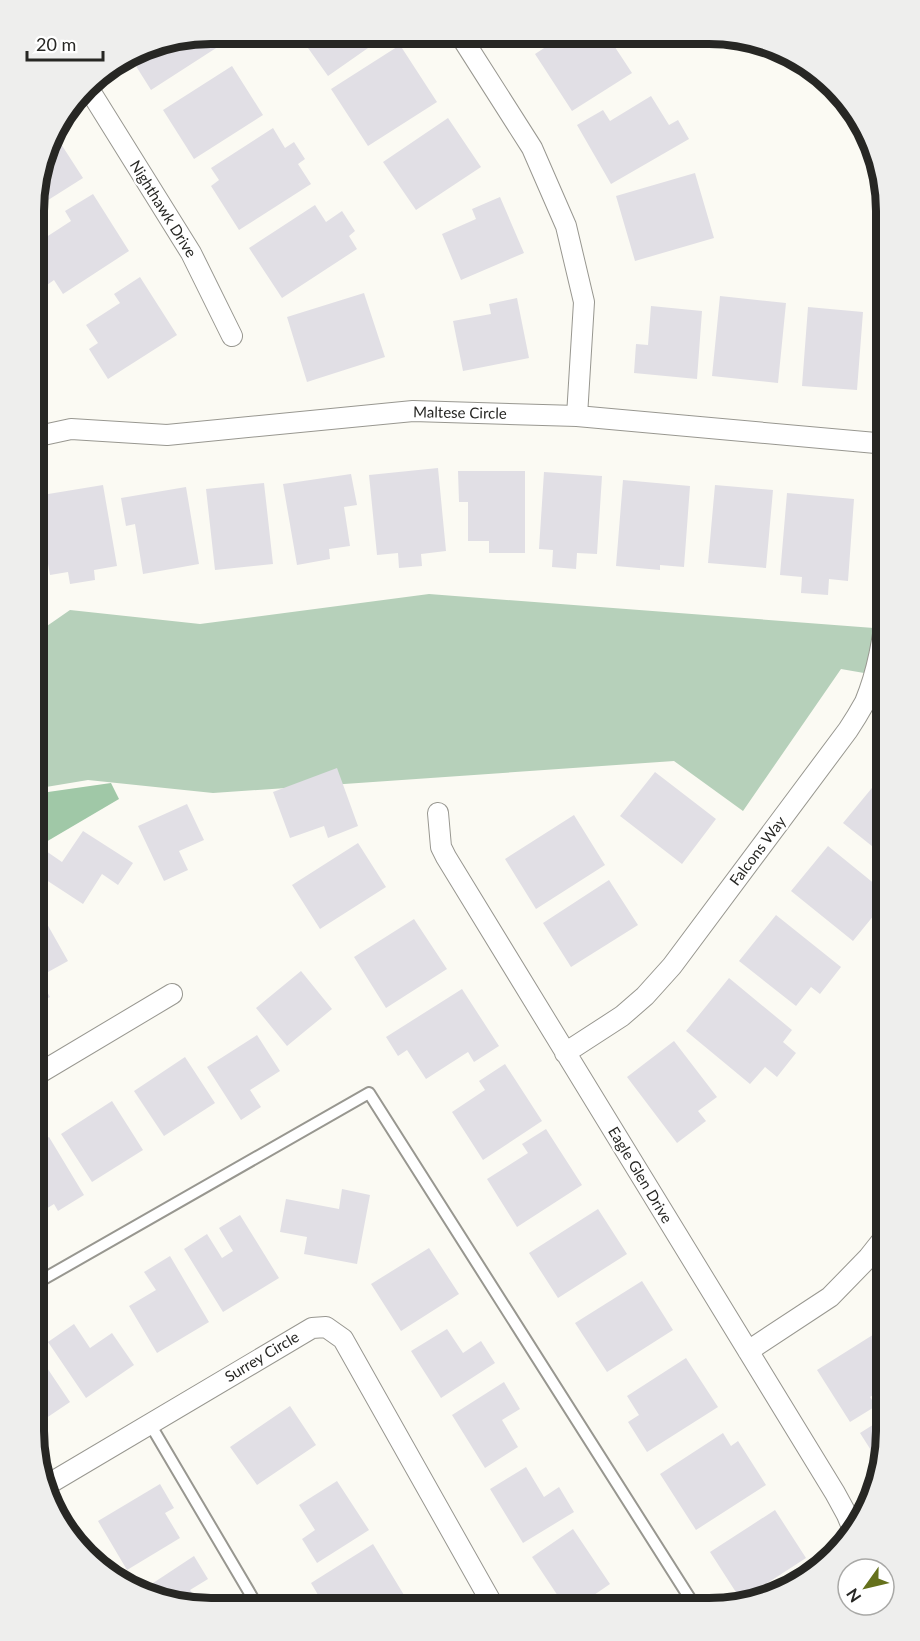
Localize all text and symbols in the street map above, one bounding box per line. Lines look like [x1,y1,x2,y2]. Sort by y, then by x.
scale bar [27,24,104,62]
text: 20 m [36,33,76,55]
street label: Nighthawk Drive [127,157,201,260]
street label: Maltese Circle [413,402,507,422]
street label: Falcons Way [725,812,789,889]
street label: Eagle Glen Drive [605,1123,677,1226]
street label: Surrey Circle [221,1327,302,1385]
north arrow [836,1557,896,1617]
text: N [842,1585,864,1606]

